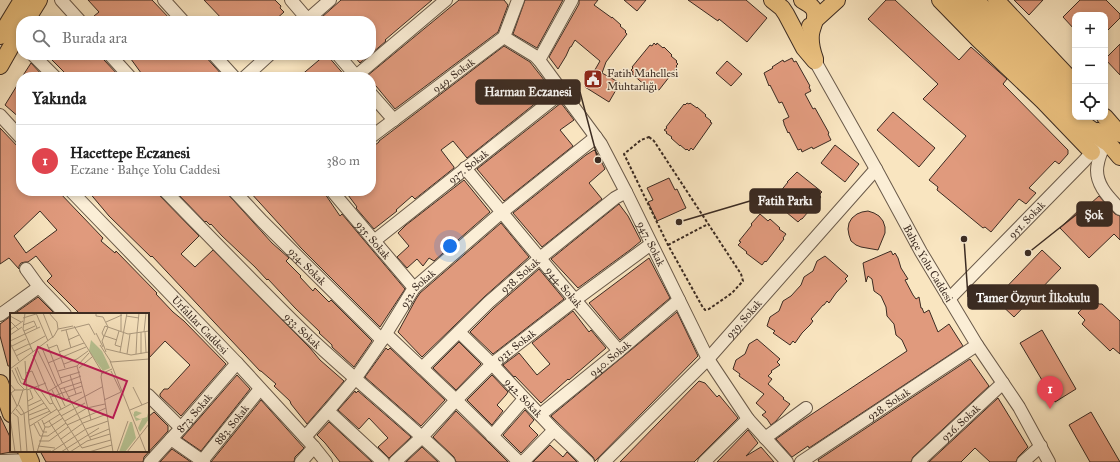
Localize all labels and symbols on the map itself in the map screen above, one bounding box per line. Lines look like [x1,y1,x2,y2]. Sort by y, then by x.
street label: 949. Sokak [430,55,478,96]
place label: Fatih Mahellesi Muhtarlığı [607,67,678,93]
public building icon: Fatih Mahellesi Muhtarlığı [582,68,604,90]
callout: Harman Eczanesi [476,80,580,104]
text: Harman Eczanesi [484,85,573,99]
street label: 937. Sokak [446,146,492,187]
callout: Fatih Parkı [750,189,820,213]
text: Fatih Parkı [758,194,813,208]
street label: 951. Sokak [1006,198,1049,241]
callout: Şok [1077,202,1112,226]
text: Şok [1085,208,1104,223]
street label: 935. Sokak [353,218,394,263]
street label: 947. Sokak [634,219,668,269]
street label: Bahçe Yolu Caddesi [900,223,956,305]
your location [440,236,460,256]
street label: 934. Sokak [285,245,329,289]
street label: 938. Sokak [498,255,543,296]
street label: 944. Sokak [543,264,586,311]
street label: 932. Sokak [397,266,439,310]
callout: Tamer Özyurt İlkokulu [968,285,1098,309]
text: Tamer Özyurt İlkokulu [975,289,1091,306]
street label: Urfalılar Caddesi [169,293,231,357]
street label: 939. Sokak [723,296,765,341]
street label: 933. Sokak [281,310,324,352]
inset map [10,313,149,452]
street label: 931. Sokak [494,326,539,365]
street label: 940. Sokak [587,337,634,379]
street label: 942. Sokak [502,376,545,421]
pin: 1 [1037,376,1063,409]
street label: 928. Sokak [865,385,913,423]
street label: 873. Sokak [174,390,215,436]
street label: 883. Sokak [212,401,252,447]
street label: 926. Sokak [939,401,984,444]

